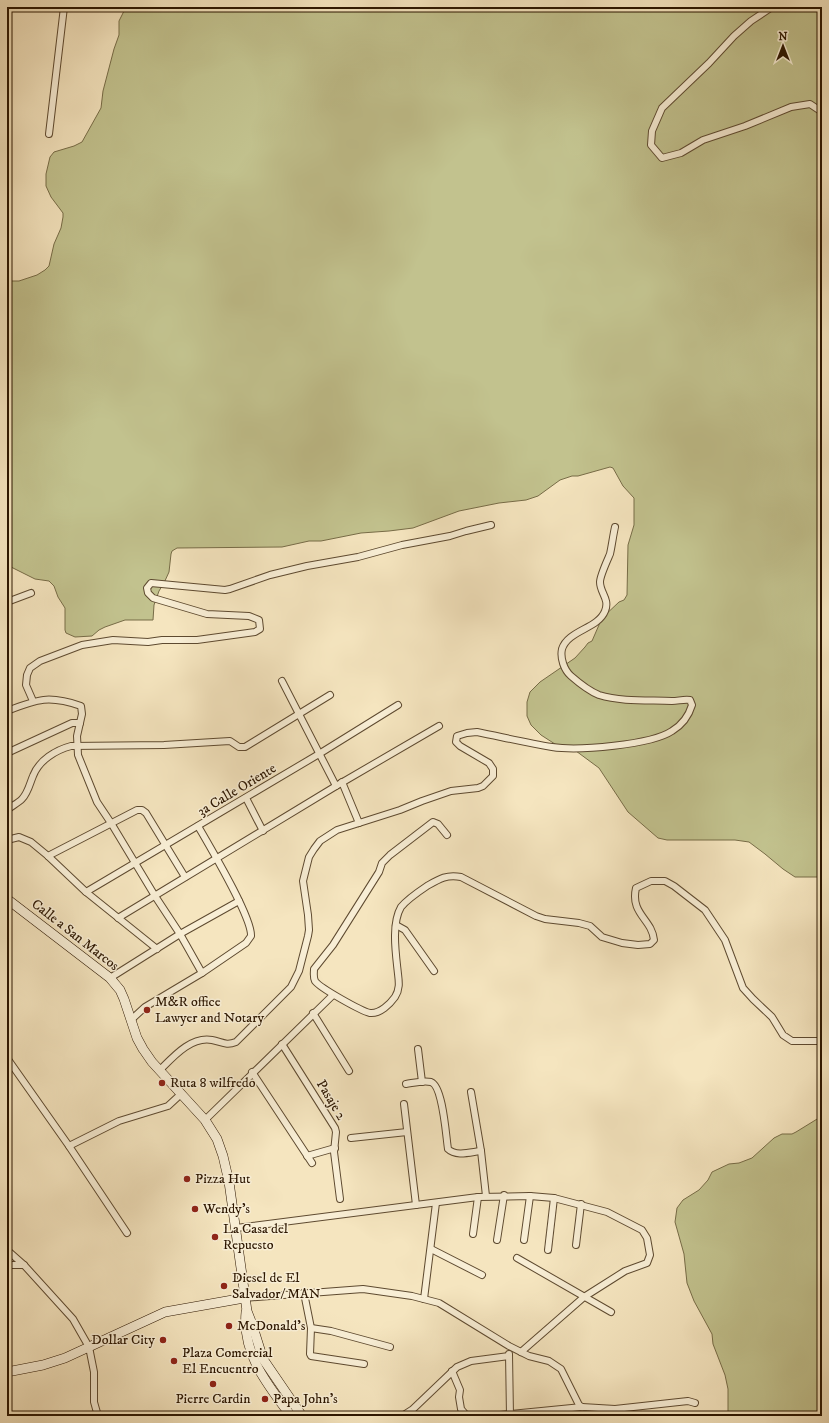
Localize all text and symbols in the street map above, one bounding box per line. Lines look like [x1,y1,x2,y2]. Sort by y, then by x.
north arrow [763,26,803,66]
text: N [778,30,788,44]
street label: 3a Calle Oriente [194,759,280,821]
street label: Calle a San Marcos [28,895,123,975]
place label: M&R office Lawyer and Notary [155,993,264,1027]
marker: M&R office Lawyer and Notary [142,1005,152,1015]
place label: Ruta 8 wilfredo [170,1074,256,1092]
street label: Pasaje 2 [312,1077,350,1123]
marker: Ruta 8 wilfredo [157,1078,167,1088]
place label: Pizza Hut [195,1170,251,1188]
marker: Pizza Hut [182,1174,192,1184]
place label: Wendy's [202,1200,250,1218]
marker: Wendy's [190,1204,200,1214]
place label: La Casa del Repuesto [223,1220,289,1254]
marker: La Casa del Repuesto [210,1232,220,1242]
place label: Diesel de El Salvador/ MAN [232,1269,321,1303]
marker: Diesel de El Salvador/ MAN [219,1281,229,1291]
place label: McDonald's [237,1317,306,1335]
marker: McDonald's [224,1321,234,1331]
place label: Dollar City [91,1331,155,1349]
marker: Dollar City [158,1335,168,1345]
place label: Plaza Comercial El Encuentro [182,1344,273,1378]
marker: Plaza Comercial El Encuentro [169,1356,179,1366]
marker: Pierre Cardin [208,1379,218,1389]
place label: Pierre Cardin [175,1390,251,1408]
place label: Papa John's [273,1390,338,1408]
marker: Papa John's [260,1394,270,1404]

